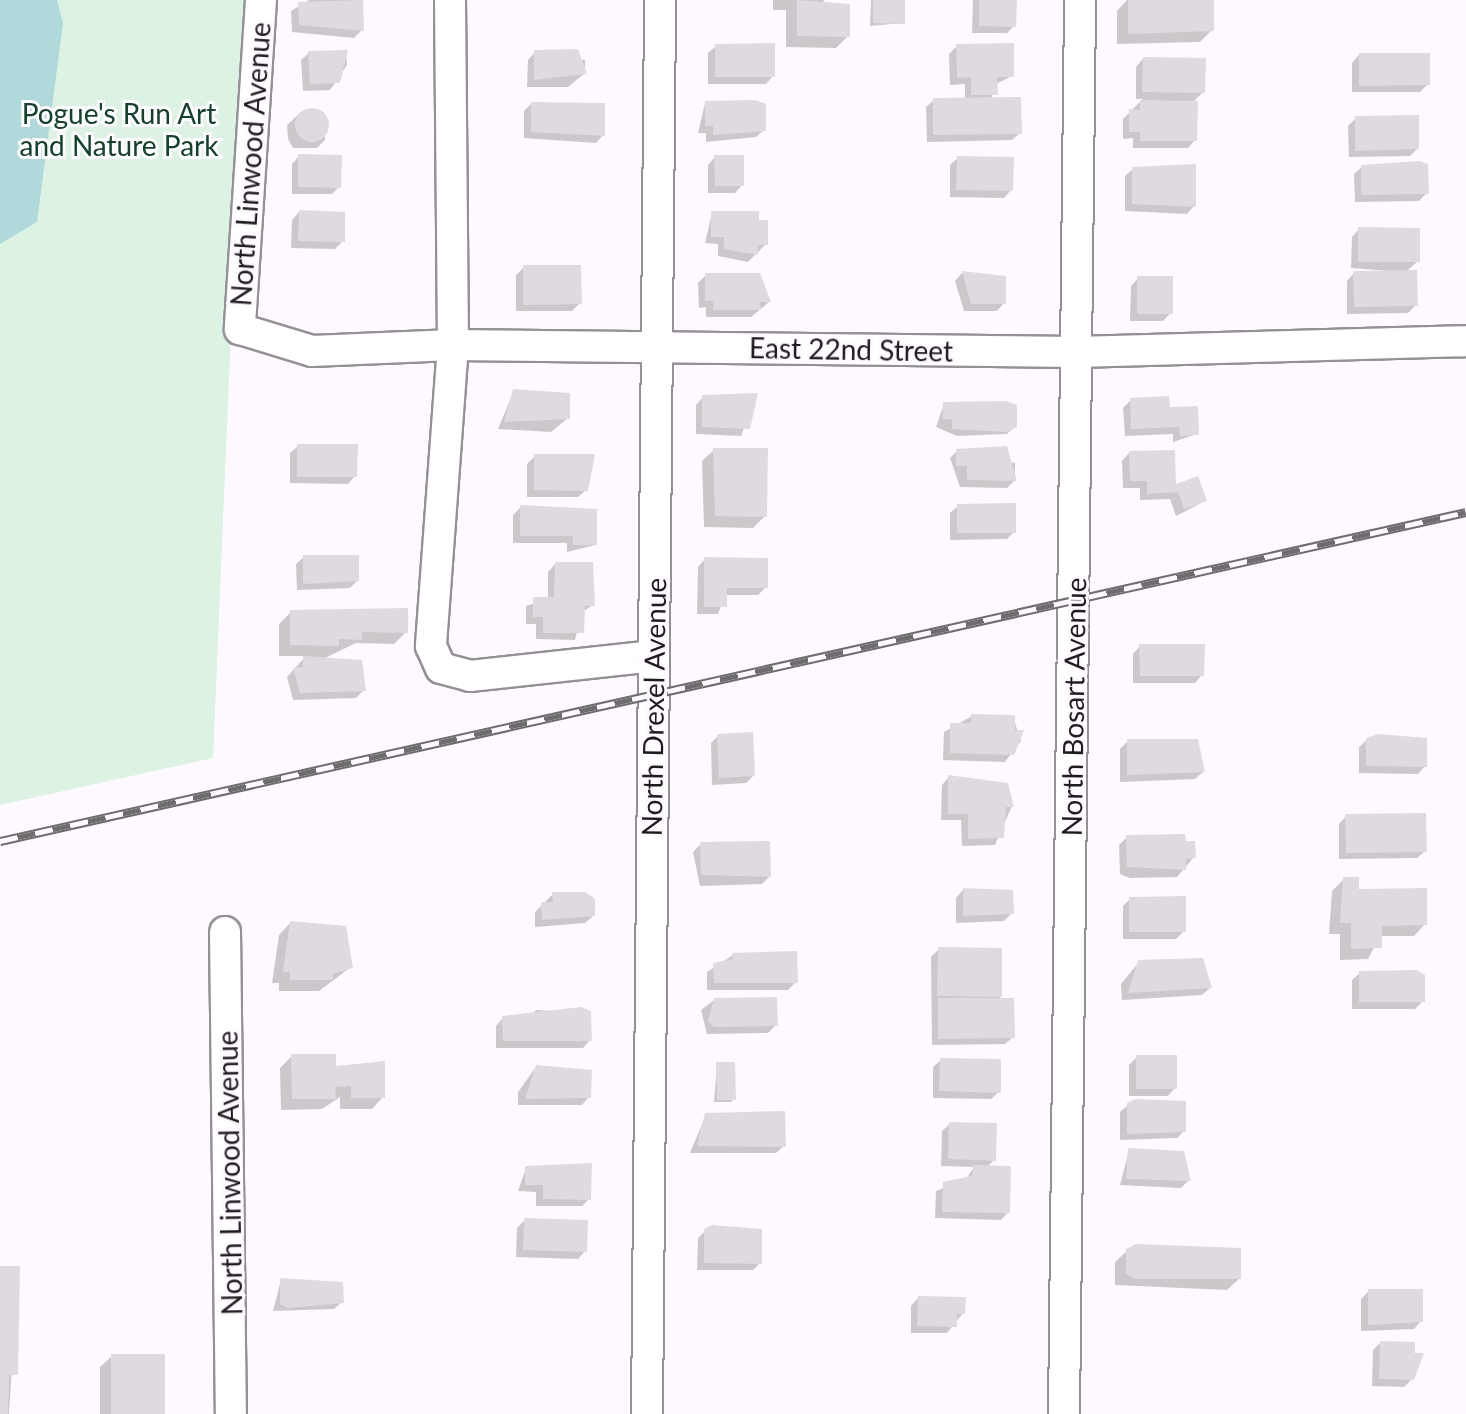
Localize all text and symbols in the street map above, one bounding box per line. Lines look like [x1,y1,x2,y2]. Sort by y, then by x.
street label: North Linwood Avenue [223,20,277,308]
park label: Pogue's Run Art and Nature Park [20,96,218,162]
street label: East 22nd Street [749,330,953,368]
street label: North Drexel Avenue [634,577,672,837]
street label: North Bosart Avenue [1054,577,1092,837]
street label: North Linwood Avenue [210,1030,248,1316]

